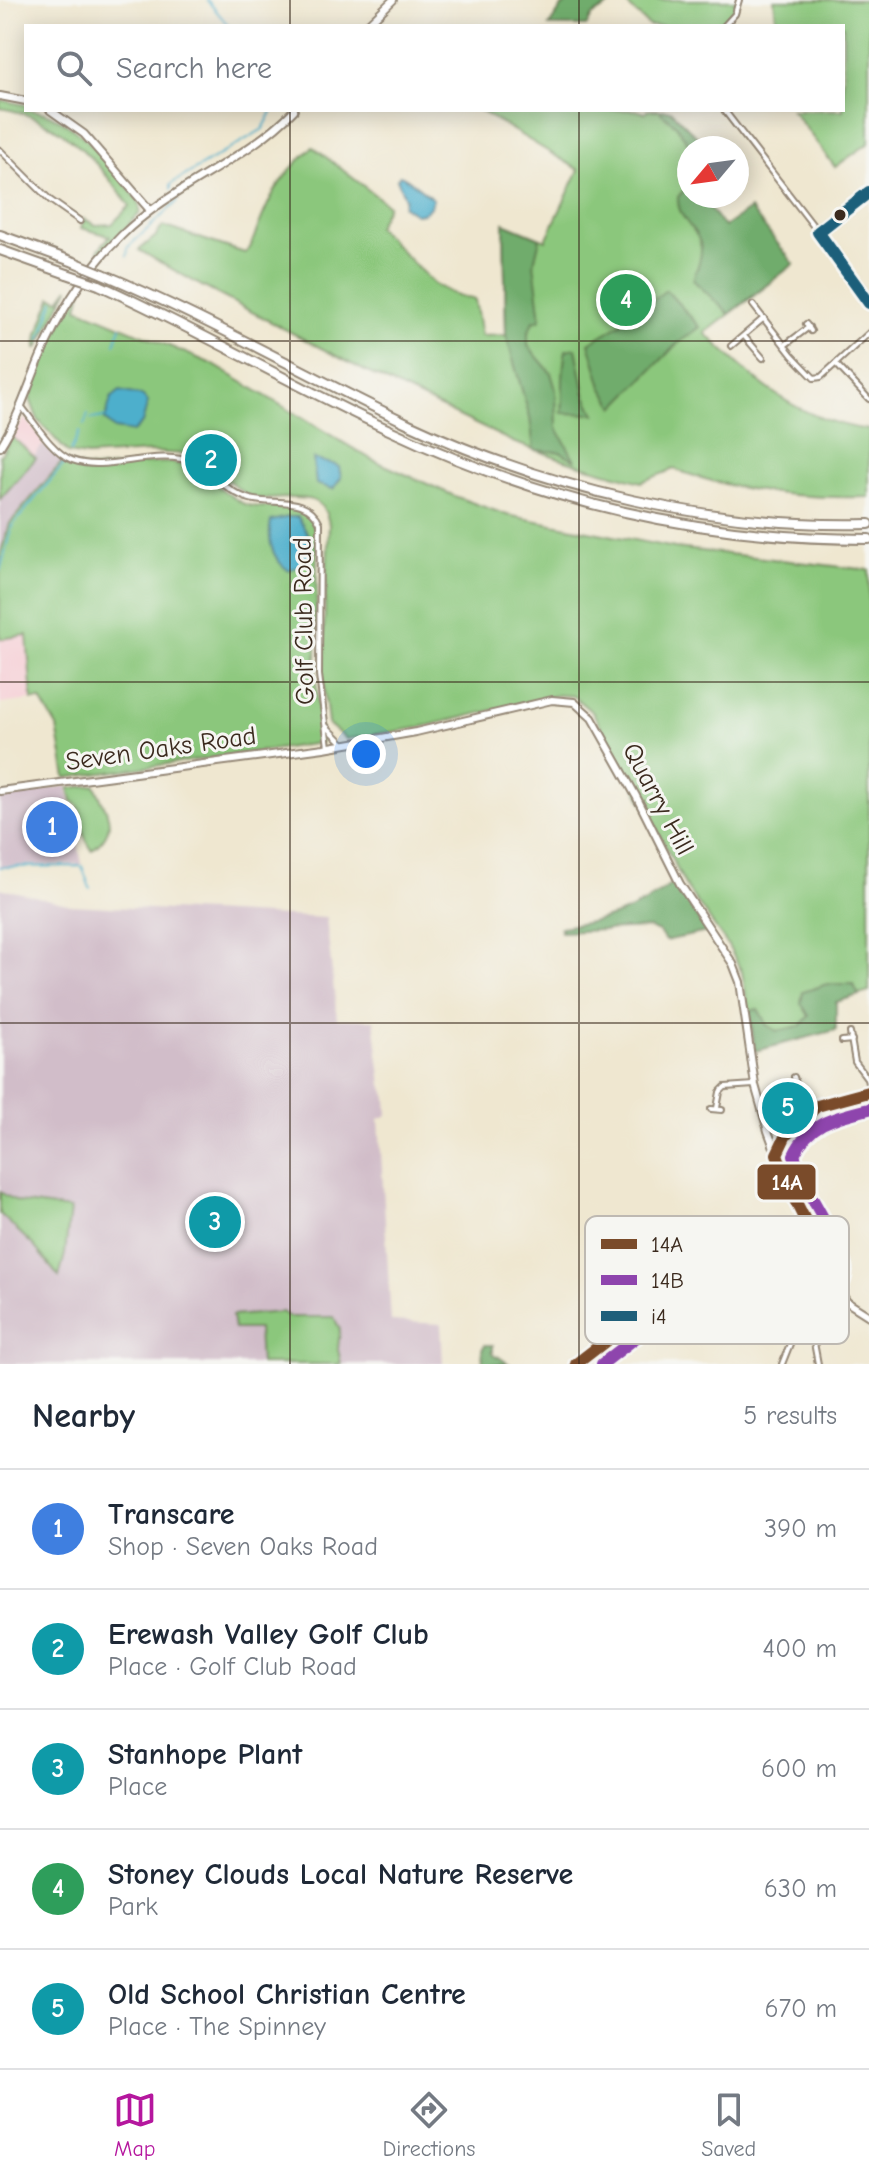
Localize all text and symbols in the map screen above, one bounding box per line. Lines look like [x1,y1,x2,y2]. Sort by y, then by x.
search box [24,24,845,112]
icon: search [52,46,96,90]
text: Search here [116,51,272,86]
north arrow [677,136,749,208]
unlabelled marker [832,207,848,223]
pin: 4 [600,270,652,330]
pin: 2 [185,430,237,490]
street label: Golf Club Road [288,537,320,705]
street label: Seven Oaks Road [64,721,258,777]
your location [346,734,386,774]
street label: Quarry Hill [616,738,700,860]
pin: 1 [26,797,78,857]
pin: 5 [762,1078,814,1138]
line badge: 14A [756,1163,817,1201]
text: 14A [772,1170,802,1196]
pin: 3 [189,1192,241,1252]
legend [585,1216,849,1344]
text: 14A [651,1232,683,1258]
text: 14B [651,1268,684,1294]
text: i4 [651,1304,667,1330]
text: Nearby [32,1396,135,1436]
text: 5 results [743,1401,837,1431]
text: Transcare [108,1497,234,1532]
text: 1 [53,1514,63,1544]
text: 390 m [764,1514,837,1544]
text: Shop · Seven Oaks Road [108,1532,378,1562]
text: Erewash Valley Golf Club [108,1617,429,1652]
text: 2 [52,1634,64,1664]
text: 400 m [763,1634,837,1664]
text: Place · Golf Club Road [108,1652,357,1682]
text: Stanhope Plant [108,1737,302,1772]
text: 3 [52,1754,64,1784]
text: 600 m [761,1754,837,1784]
text: Place [108,1772,167,1802]
text: Stoney Clouds Local Nature Reserve [108,1857,573,1892]
text: 4 [52,1874,64,1904]
text: 630 m [764,1874,837,1904]
text: Park [108,1892,158,1922]
text: Old School Christian Centre [108,1977,466,2012]
text: 5 [51,1994,65,2024]
text: 670 m [765,1994,837,2024]
text: Place · The Spinney [108,2012,326,2042]
tab: Map [113,2088,157,2162]
tab: Directions [383,2088,476,2162]
tab: Saved [701,2088,756,2162]

